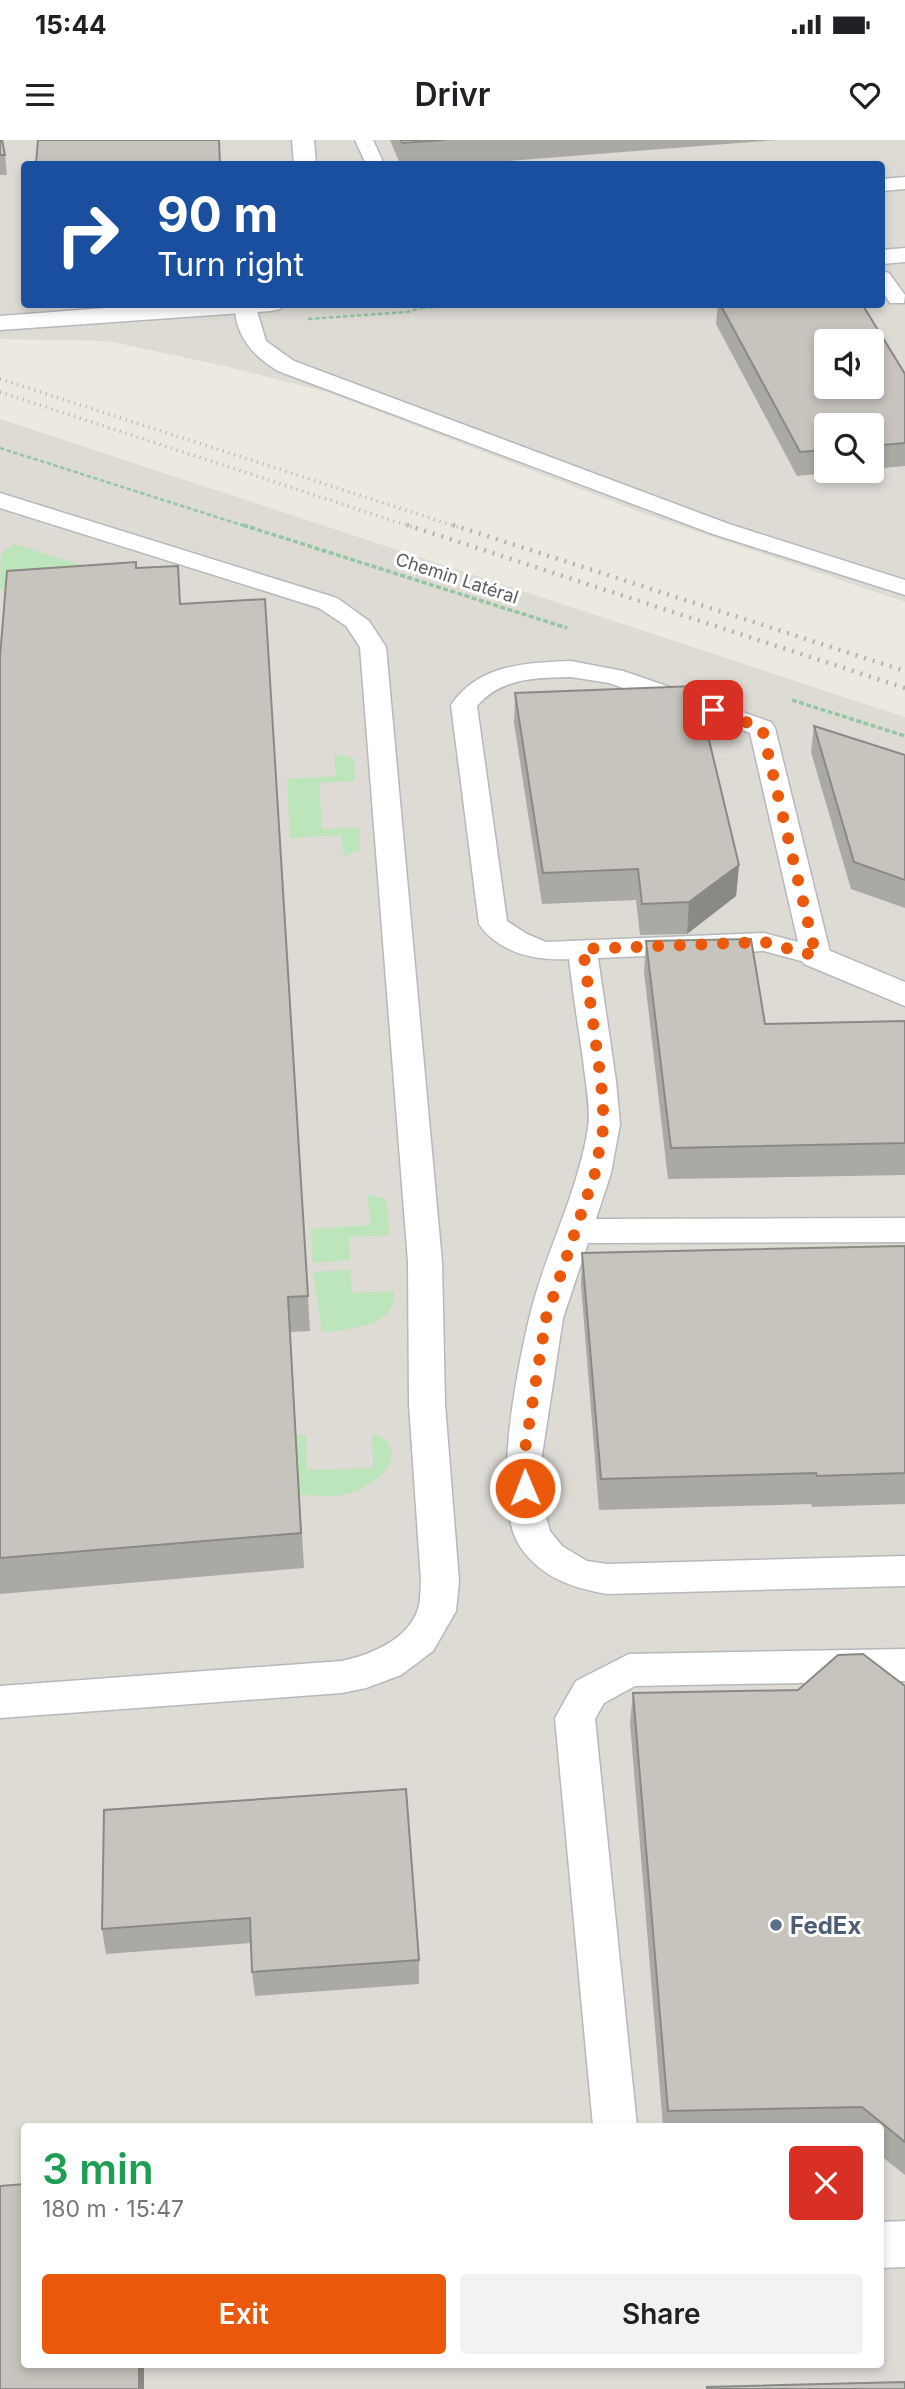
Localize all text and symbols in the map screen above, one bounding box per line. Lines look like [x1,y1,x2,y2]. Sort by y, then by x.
text: 15:44 [35,9,107,40]
text: Drivr [415,75,490,114]
icon: menu [21,76,59,114]
icon: heart [846,76,884,114]
text: 90 m [157,185,278,244]
icon: right [42,189,133,280]
text: Turn right [157,245,304,284]
map controls [814,329,884,483]
button: sound [814,329,884,399]
button: search [814,413,884,483]
street label: Chemin Latéral [393,548,521,608]
pin [683,680,743,740]
icon: arrive [694,691,732,729]
position arrow [488,1451,562,1525]
place label: FedEx [790,1911,861,1940]
marker: FedEx [768,1917,784,1933]
text: 3 min [42,2143,154,2194]
button: close [789,2146,863,2220]
text: 180 m · 15:47 [42,2195,184,2223]
button: Exit [42,2274,446,2354]
button: Share [460,2274,863,2354]

